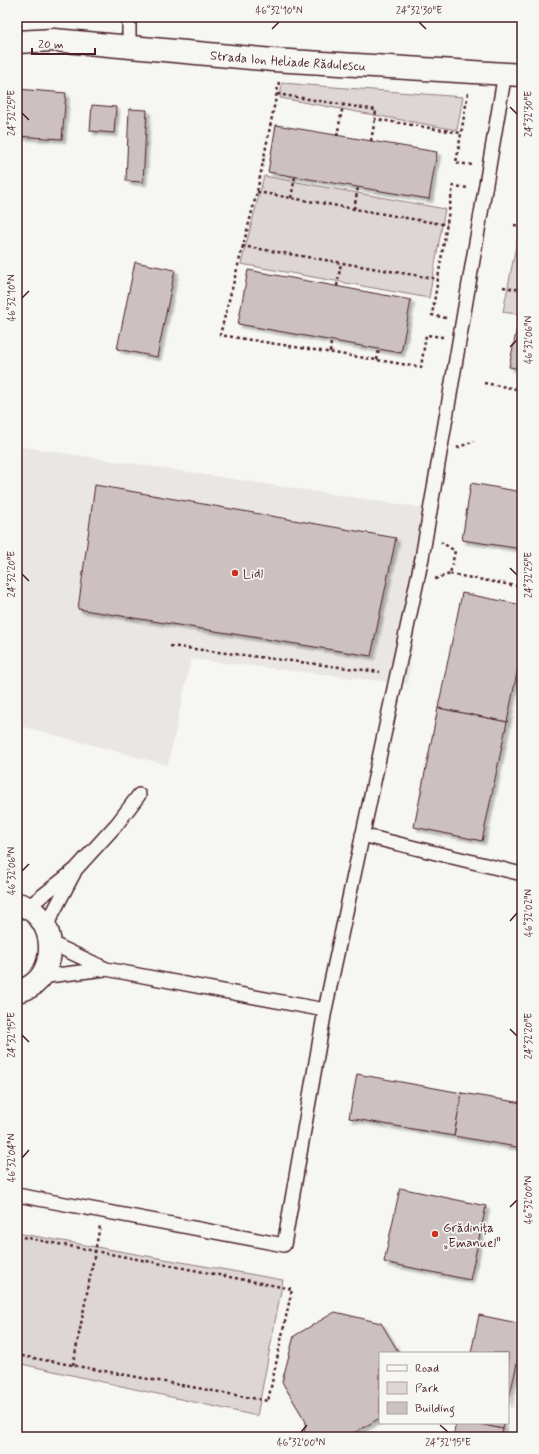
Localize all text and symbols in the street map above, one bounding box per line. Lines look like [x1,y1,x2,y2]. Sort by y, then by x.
text: 46°32'10"N [255,4,303,18]
text: 24°32'30"E [396,4,442,18]
scale bar [32,30,95,56]
text: 20 m [38,37,64,53]
street label: Strada Ion Heliade Rădulescu [209,47,366,76]
text: 24°32'25"E [5,90,19,136]
text: 24°32'30"E [522,91,536,137]
text: 46°32'10"N [5,274,19,322]
text: 46°32'06"N [522,316,536,364]
text: 24°32'20"E [5,551,19,597]
text: 24°32'25"E [522,552,536,598]
place label: Lidl [243,566,263,583]
marker: Lidl [230,568,240,578]
text: 46°32'06"N [5,847,19,895]
text: 46°32'02"N [522,889,536,937]
text: 24°32'15"E [5,1012,19,1058]
text: 24°32'20"E [522,1013,536,1059]
text: 46°32'04"N [5,1133,19,1182]
text: 46°32'00"N [522,1176,536,1224]
place label: Grădinița „Emanuel” [443,1220,501,1252]
marker: Grădinița „Emanuel” [430,1229,440,1239]
legend [379,1352,509,1424]
text: Road [415,1361,439,1377]
text: Park [415,1381,439,1397]
text: Building [415,1401,455,1418]
text: 46°32'00"N [277,1436,325,1450]
text: 24°32'15"E [425,1436,471,1450]

